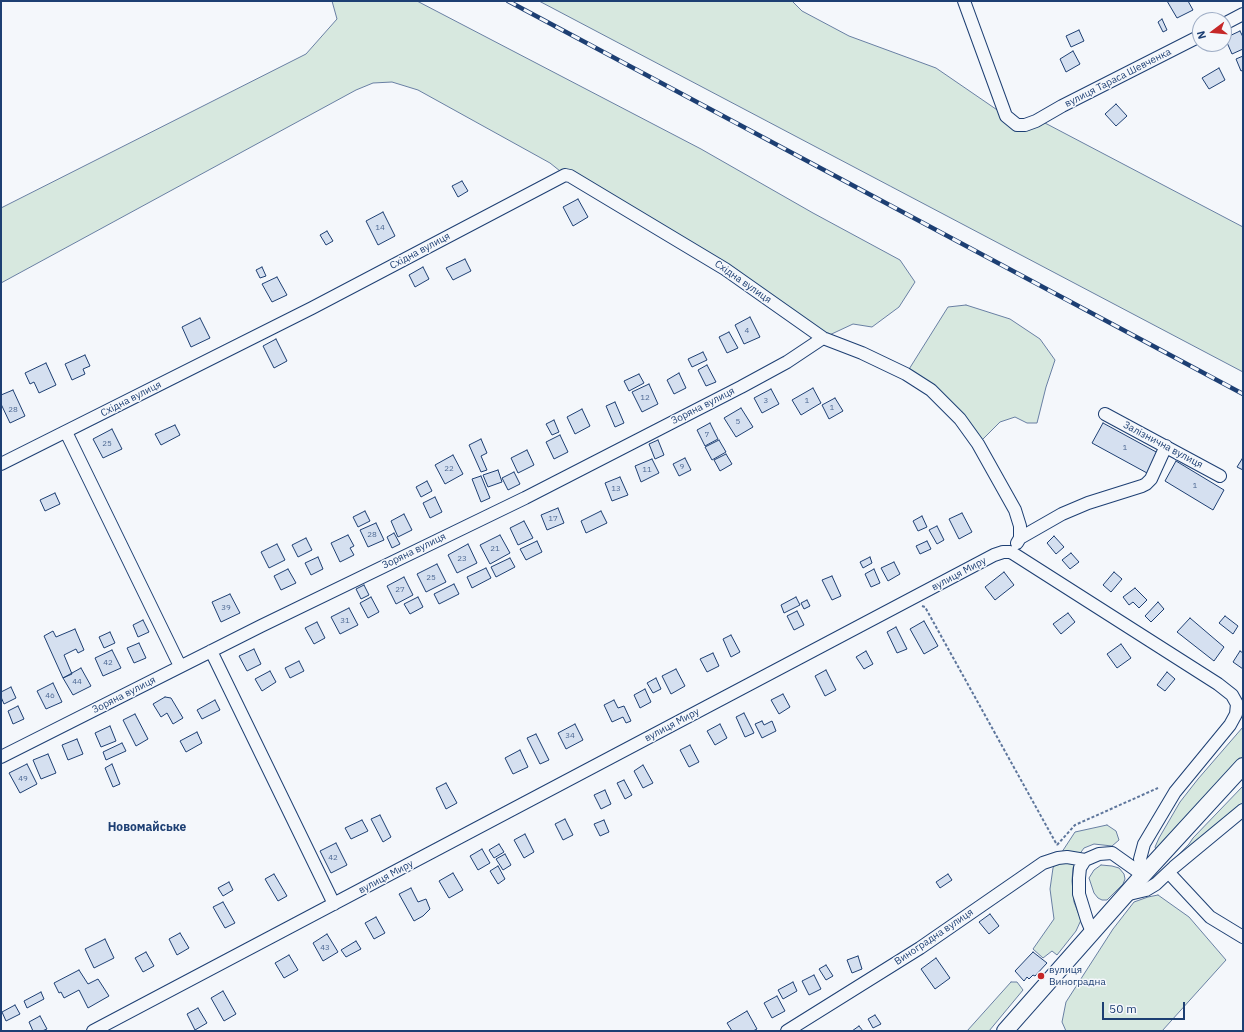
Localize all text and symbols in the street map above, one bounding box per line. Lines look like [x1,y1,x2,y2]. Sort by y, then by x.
north arrow [1192,12,1232,52]
text: N [1194,29,1209,41]
street label: вулиця Тараса Шевченка [1063,46,1173,110]
house number: 14 [375,223,385,233]
street label: Східна вулиця [388,230,452,272]
street label: Східна вулиця [712,258,774,306]
house number: 4 [745,326,749,336]
street label: Східна вулиця [99,379,163,419]
street label: Зоряна вулиця [669,385,737,427]
house number: 12 [640,393,650,403]
house number: 3 [764,396,768,406]
house number: 1 [805,396,809,406]
house number: 1 [830,403,834,413]
house number: 28 [8,405,18,415]
house number: 5 [736,417,740,427]
street label: Залізнична вулиця [1121,419,1205,471]
house number: 7 [705,430,709,440]
house number: 25 [102,439,112,449]
house number: 1 [1123,443,1127,453]
house number: 9 [680,462,684,472]
house number: 22 [444,464,454,474]
house number: 11 [642,465,652,475]
house number: 1 [1193,481,1197,491]
house number: 13 [611,484,621,494]
house number: 17 [548,514,558,524]
house number: 28 [367,530,377,540]
street label: Зоряна вулиця [380,530,448,572]
house number: 21 [490,544,500,554]
house number: 23 [457,554,467,564]
street label: вулиця Миру [930,555,988,593]
house number: 25 [426,573,436,583]
house number: 27 [395,585,405,595]
house number: 39 [221,603,231,613]
house number: 31 [340,616,350,626]
house number: 42 [103,658,113,668]
street label: Зоряна вулиця [90,674,158,716]
house number: 44 [72,677,82,687]
house number: 46 [45,691,55,701]
street label: вулиця Миру [643,706,701,744]
house number: 34 [565,731,575,741]
house number: 49 [18,774,28,784]
district label: Новомайське [108,821,186,835]
house number: 42 [328,853,338,863]
street label: вулиця Миру [357,858,415,896]
street label: Виноградна вулиця [892,906,976,968]
house number: 43 [320,943,330,953]
place label: вулиця Виноградна [1049,964,1106,988]
marker: вулиця Виноградна [1036,971,1046,981]
scale bar [1104,994,1187,1020]
text: 50 m [1109,1001,1137,1016]

